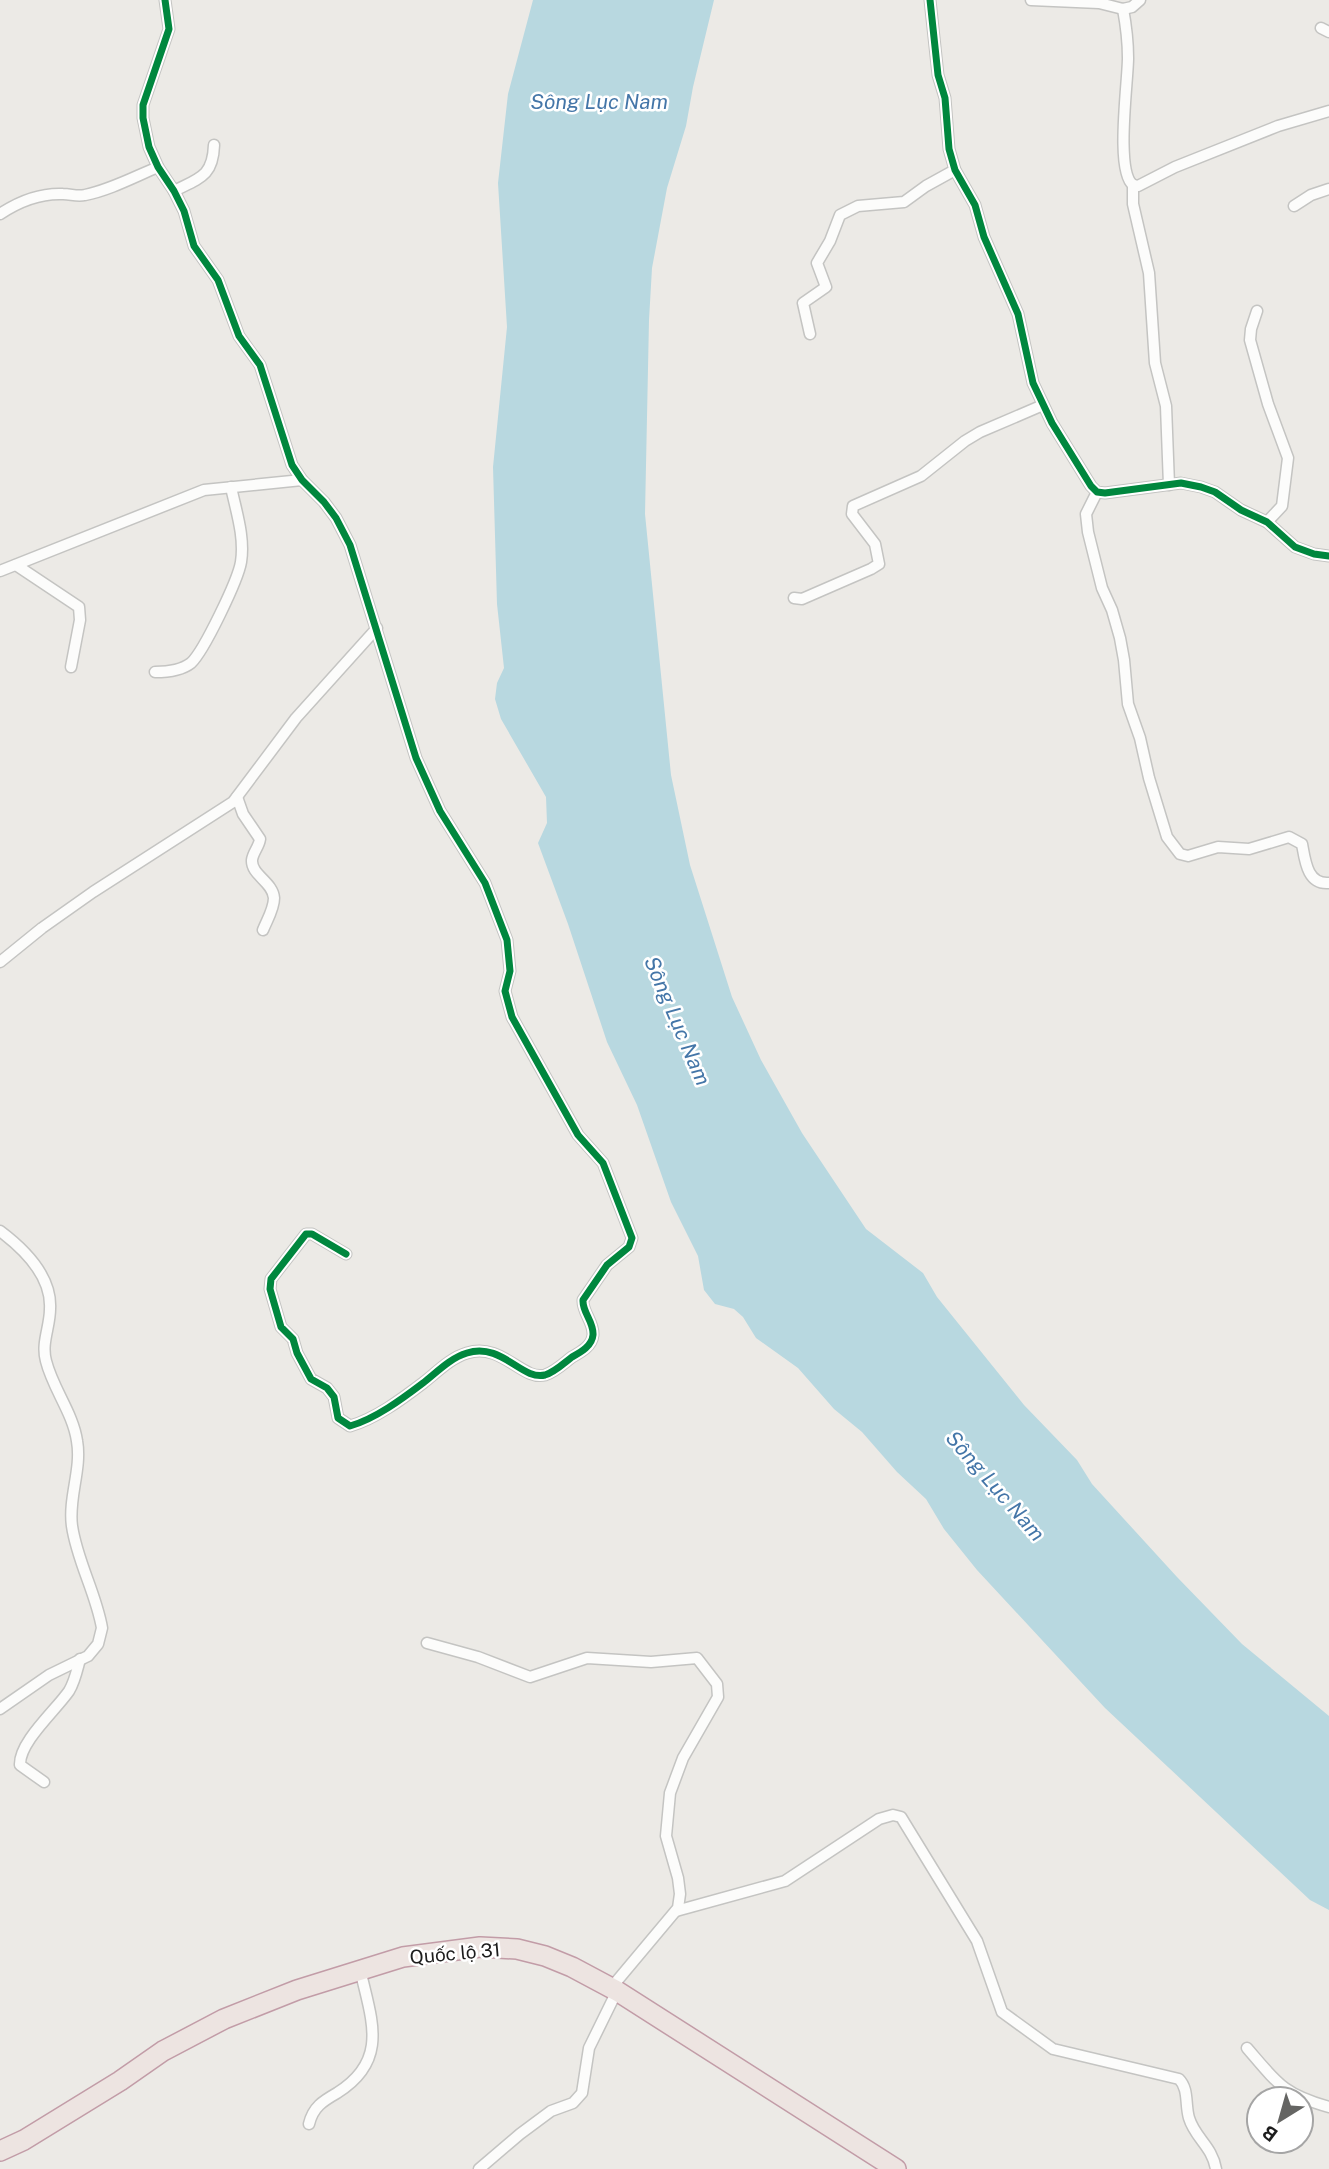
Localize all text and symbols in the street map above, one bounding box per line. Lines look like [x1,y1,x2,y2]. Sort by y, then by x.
water label: Sông Lục Nam [530,89,668,114]
water label: Sông Lục Nam [639,953,716,1089]
water label: Sông Lục Nam [941,1425,1050,1546]
street label: Quốc lộ 31 [409,1938,501,1968]
north arrow [1245,2085,1315,2155]
text: B [1258,2121,1282,2146]

